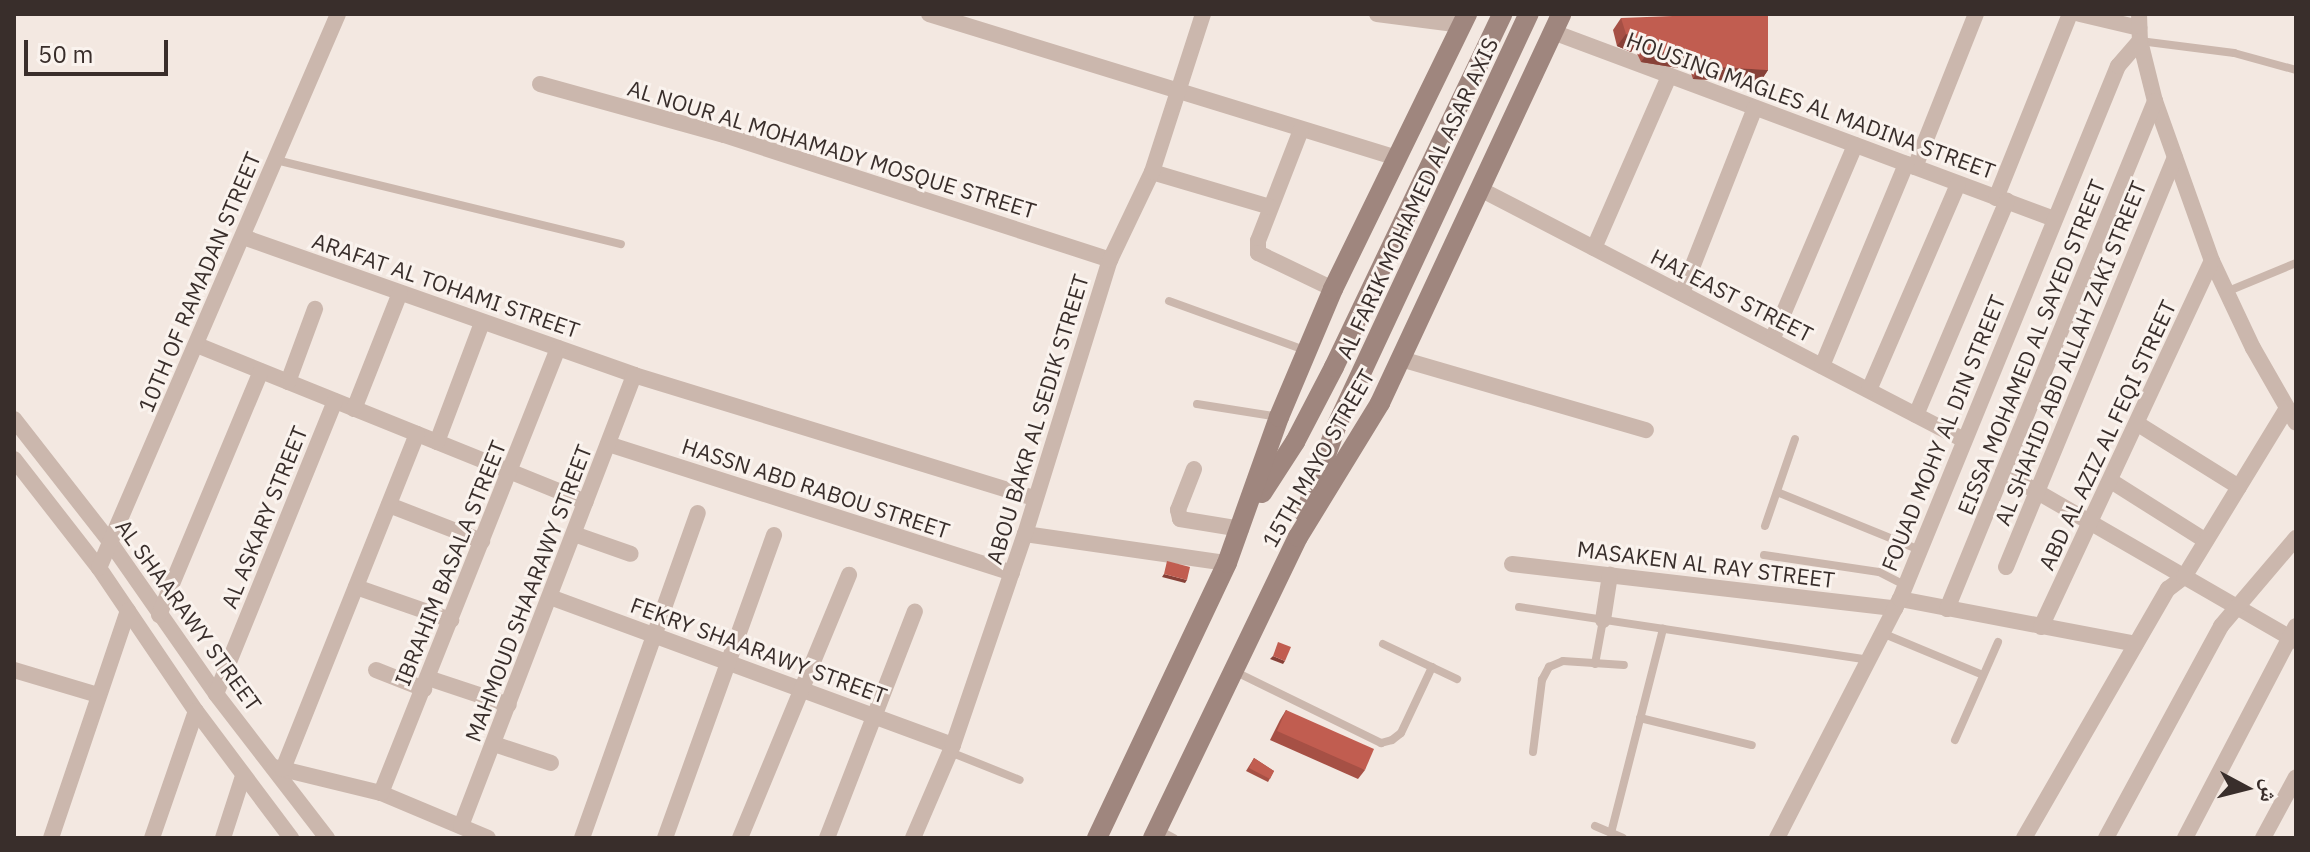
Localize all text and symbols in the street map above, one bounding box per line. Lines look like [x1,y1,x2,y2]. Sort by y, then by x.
scale bar [28,24,172,74]
street label: HOUSING MAGLES AL MADINA STREET [1623,26,1999,184]
street label: AL FARIK MOHAMED AL ASAR AXIS [1331,33,1503,363]
text: 50 m [38,38,93,70]
street label: AL NOUR AL MOHAMADY MOSQUE STREET [625,74,1039,224]
street label: 10TH OF RAMADAN STREET [132,148,266,416]
street label: EISSA MOHAMED AL SAYED STREET [1951,176,2111,518]
street label: AL SHAHID ABD ALLAH ZAKI STREET [1989,177,2151,529]
street label: ARAFAT AL TOHAMI STREET [309,227,583,343]
street label: HAI EAST STREET [1647,243,1817,347]
street label: ABOU BAKR AL SEDIK STREET [980,271,1094,567]
street label: FOUAD MOHY AL DIN STREET [1875,291,2011,575]
street label: ABD AL AZIZ AL FEQI STREET [2033,296,2181,574]
street label: 15TH MAYO STREET [1256,364,1380,552]
street label: AL ASKARY STREET [215,422,313,612]
street label: HASSN ABD RABOU STREET [679,432,953,544]
street label: IBRAHIM BASALA STREET [389,437,511,689]
street label: MAHMOUD SHAARAWY STREET [459,441,597,745]
street label: AL SHAARAWY STREET [111,514,267,716]
street label: MASAKEN AL RAY STREET [1576,535,1836,593]
street label: FEKRY SHAARAWY STREET [627,591,891,709]
north arrow [2206,748,2286,828]
text: ش [2255,778,2286,804]

